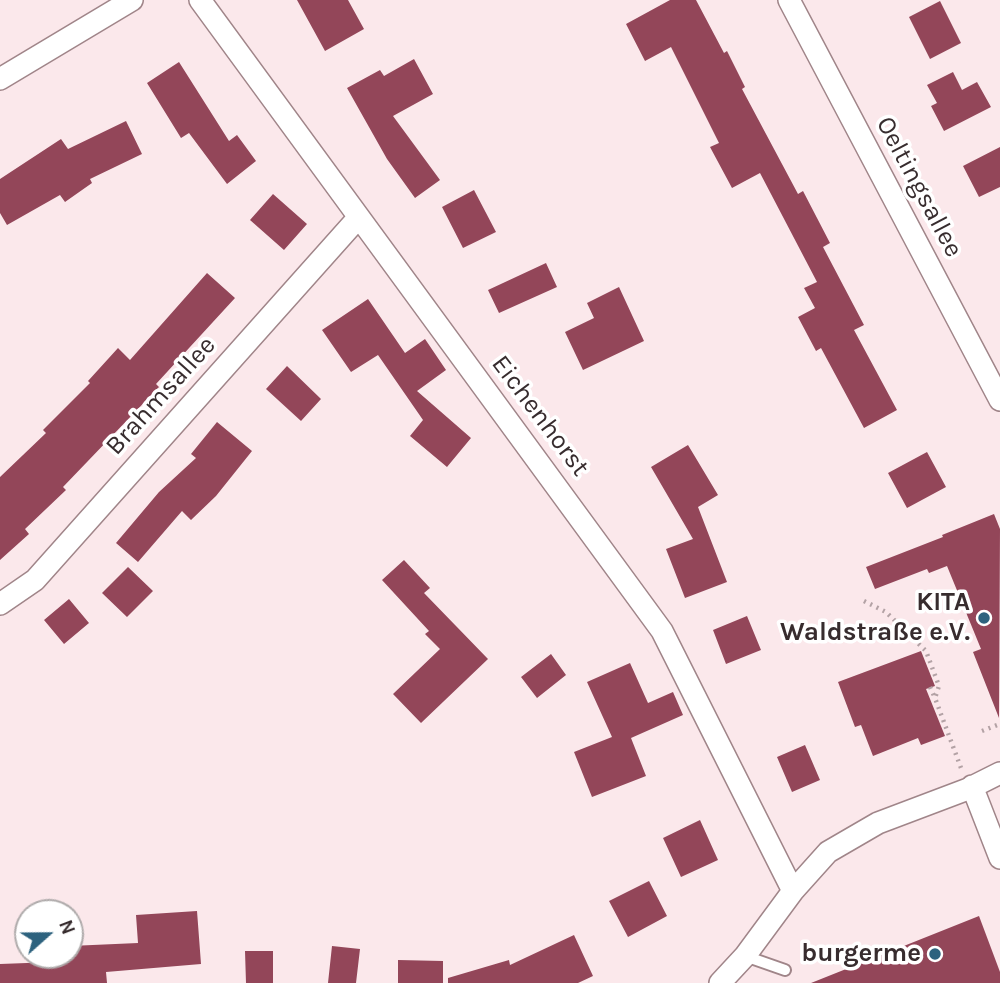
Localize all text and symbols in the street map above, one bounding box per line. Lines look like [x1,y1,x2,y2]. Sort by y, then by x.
street label: Oeltingsallee [869,111,969,263]
street label: Brahmsallee [100,330,222,462]
street label: Eichenhorst [484,349,596,483]
place label: KITA Waldstraße e.V. [780,587,970,648]
marker: KITA Waldstraße e.V. [976,610,992,626]
north arrow [14,899,84,969]
text: N [54,917,79,937]
place label: burgerme [801,938,921,970]
marker: burgerme [927,946,943,962]

